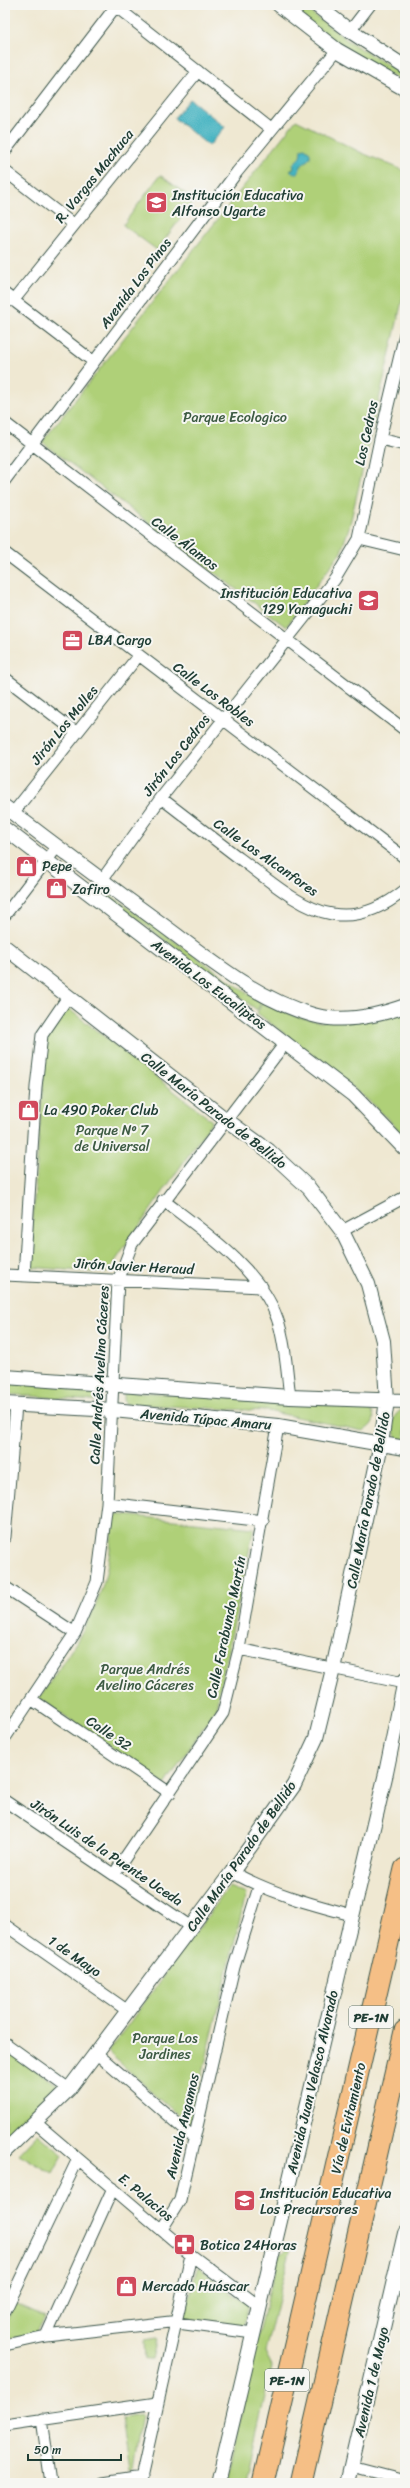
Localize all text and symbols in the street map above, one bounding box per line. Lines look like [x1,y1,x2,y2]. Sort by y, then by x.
street label: R. Vargas Machuca [48,123,141,229]
place label: Institución Educativa Alfonso Ugarte [171,183,304,224]
school or university icon: Institución Educativa Alfonso Ugarte [143,190,169,216]
street label: Avenida Los Pinos [92,232,178,335]
street label: Los Cedros [347,398,386,468]
park label: Parque Ecologico [183,405,287,430]
street label: Calle Álamos [146,510,224,578]
place label: Institución Educativa 129 Yamaguchi [219,581,353,622]
school or university icon: Institución Educativa 129 Yamaguchi [355,588,381,614]
office icon: LBA Cargo [60,627,86,653]
place label: LBA Cargo [88,628,152,653]
street label: Calle Los Robles [167,655,260,734]
street label: Jirón Los Molles [24,680,105,771]
street label: Jirón Los Cedros [136,709,217,803]
street label: Calle Los Alcanfores [208,812,324,903]
shop icon: Pepe [13,853,39,879]
place label: Pepe [42,854,72,879]
shop icon: Zafiro [44,876,70,902]
place label: Zafiro [72,877,110,902]
street label: Avenida Los Eucaliptos [145,932,272,1037]
street label: Calle María Parado de Bellido [135,1045,292,1176]
shop icon: La 490 Poker Club [16,1097,42,1123]
place label: La 490 Poker Club [44,1098,159,1123]
park label: Parque Nº 7 de Universal [74,1118,151,1159]
street label: Jirón Javier Heraud [73,1251,196,1282]
street label: Calle Andrés Avelino Cáceres [82,1285,117,1465]
street label: Avenida Túpac Amaru [138,1401,273,1438]
street label: Calle María Parado de Bellido [339,1409,398,1591]
street label: Calle Farabundo Martín [199,1553,254,1700]
park label: Parque Andrés Avelino Cáceres [95,1657,194,1698]
street label: Calle 32 [81,1709,137,1758]
street label: Calle María Parado de Bellido [180,1775,303,1937]
street label: Jirón Luis de la Puente Uceda [24,1791,188,1913]
street label: 1 de Mayo [43,1929,107,1984]
street label: Avenida Juan Velasco Alvarado [279,1988,346,2178]
road number: PE-1N [349,2006,393,2028]
park label: Parque Los Jardines [132,2026,198,2067]
street label: Vía de Evitamiento [324,2060,373,2176]
street label: Avenida Angamos [158,2070,207,2182]
street label: E. Palacios [112,2167,179,2228]
place label: Institución Educativa Los Precursores [259,2181,392,2222]
school or university icon: Institución Educativa Los Precursores [232,2188,258,2214]
pharmacy icon: Botica 24Horas [171,2232,197,2258]
place label: Botica 24Horas [200,2233,297,2258]
shop icon: Mercado Huáscar [113,2273,139,2299]
place label: Mercado Huáscar [142,2274,250,2299]
street label: Avenida 1 de Mayo [346,2324,396,2441]
road number: PE-1N [265,2369,309,2391]
scale bar [28,2436,121,2462]
text: 50 m [34,2439,61,2461]

